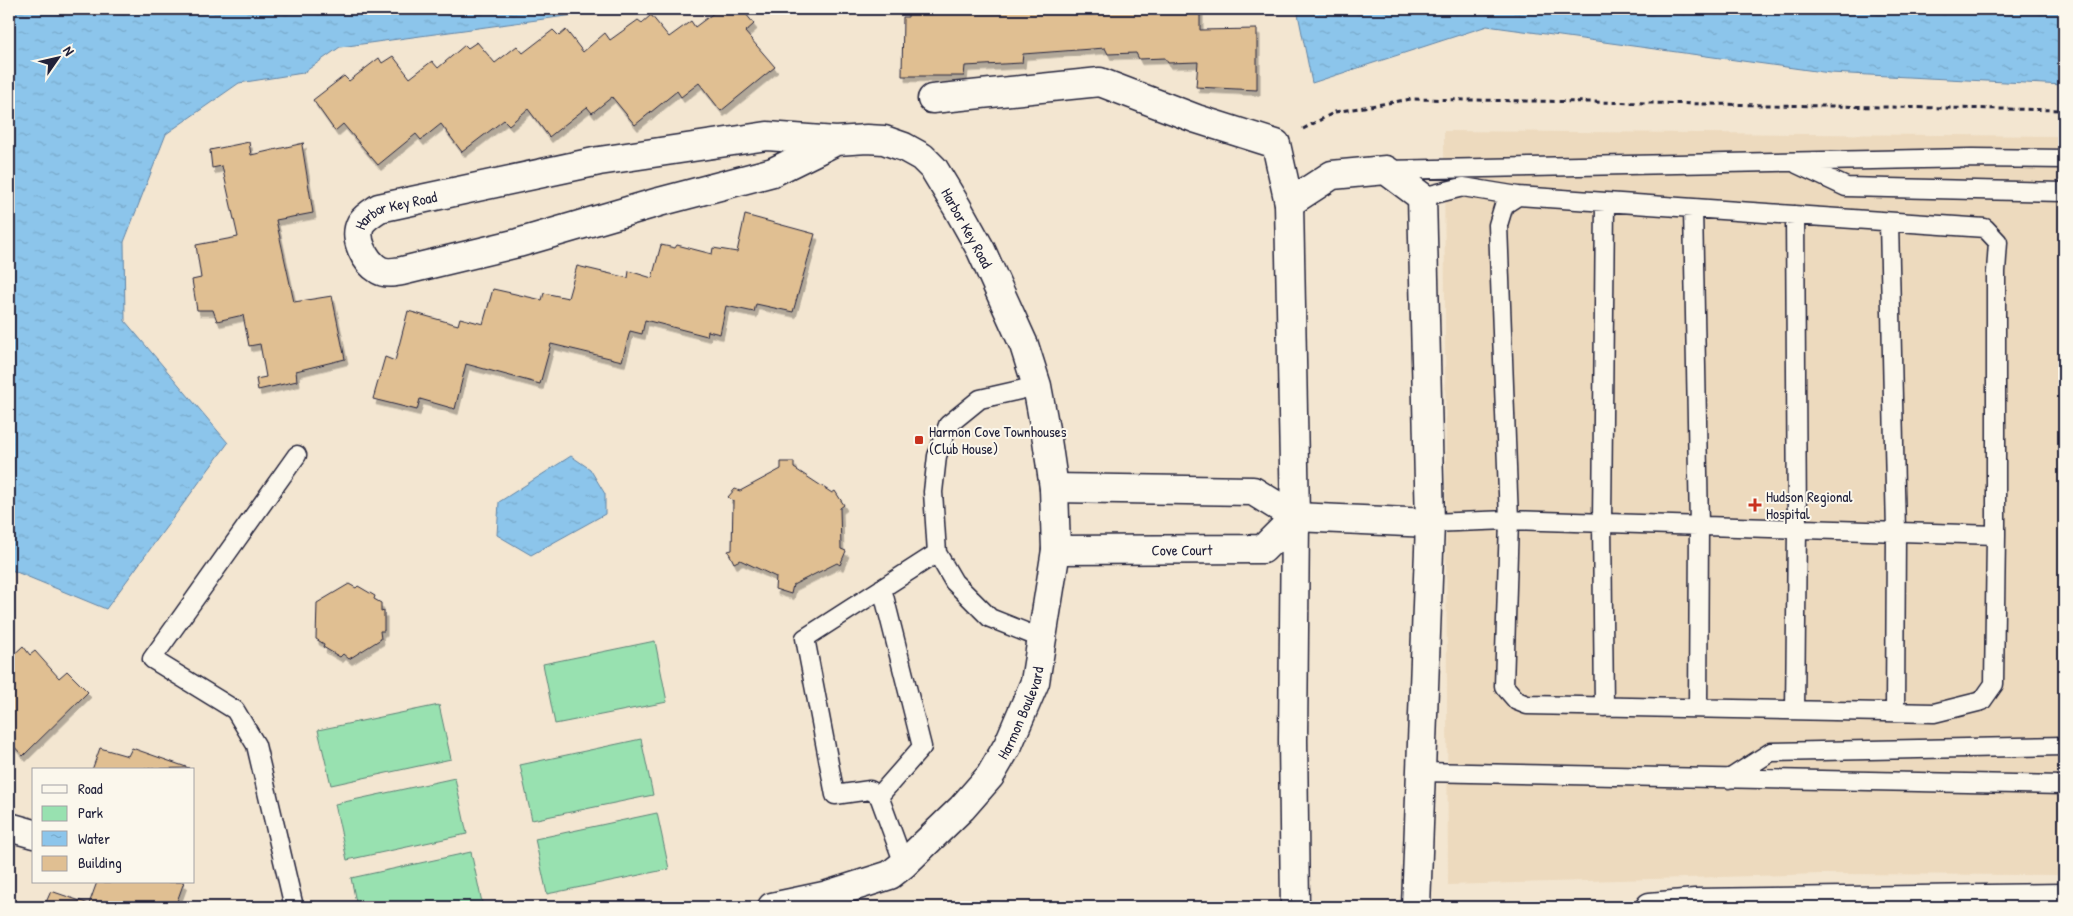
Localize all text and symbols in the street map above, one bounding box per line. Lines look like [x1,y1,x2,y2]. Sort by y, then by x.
north arrow [32,32,82,82]
text: N [59,42,79,59]
street label: Harbor Key Road [936,184,998,272]
street label: Harbor Key Road [349,185,439,232]
place label: Harmon Cove Townhouses (Club House) [929,421,1067,459]
marker: Harmon Cove Townhouses (Club House) [913,434,925,446]
place label: Hudson Regional Hospital [1766,486,1852,524]
marker: Hudson Regional Hospital [1748,498,1762,512]
street label: Cove Court [1151,539,1213,560]
street label: Harmon Boulevard [992,665,1048,763]
legend [32,768,195,884]
text: Road [78,778,103,799]
text: Park [78,802,103,823]
text: Water [78,828,110,849]
text: Building [78,852,122,873]

